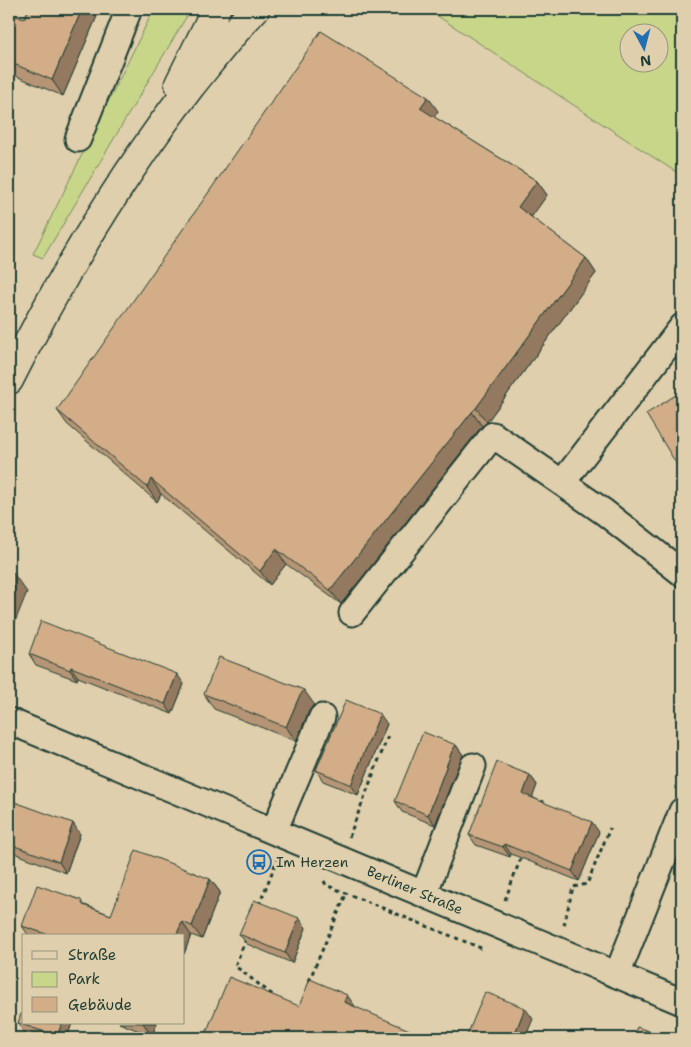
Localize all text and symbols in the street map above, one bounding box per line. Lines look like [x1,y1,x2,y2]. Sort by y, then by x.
north arrow [618,22,668,72]
text: N [639,51,652,71]
bus stop icon: Im Herzen [246,849,272,875]
place label: Im Herzen [276,853,349,871]
street label: Berliner Straße [364,862,466,918]
legend [22,934,185,1024]
text: Straße [68,945,116,965]
text: Park [68,969,100,989]
text: Gebäude [68,995,132,1015]

